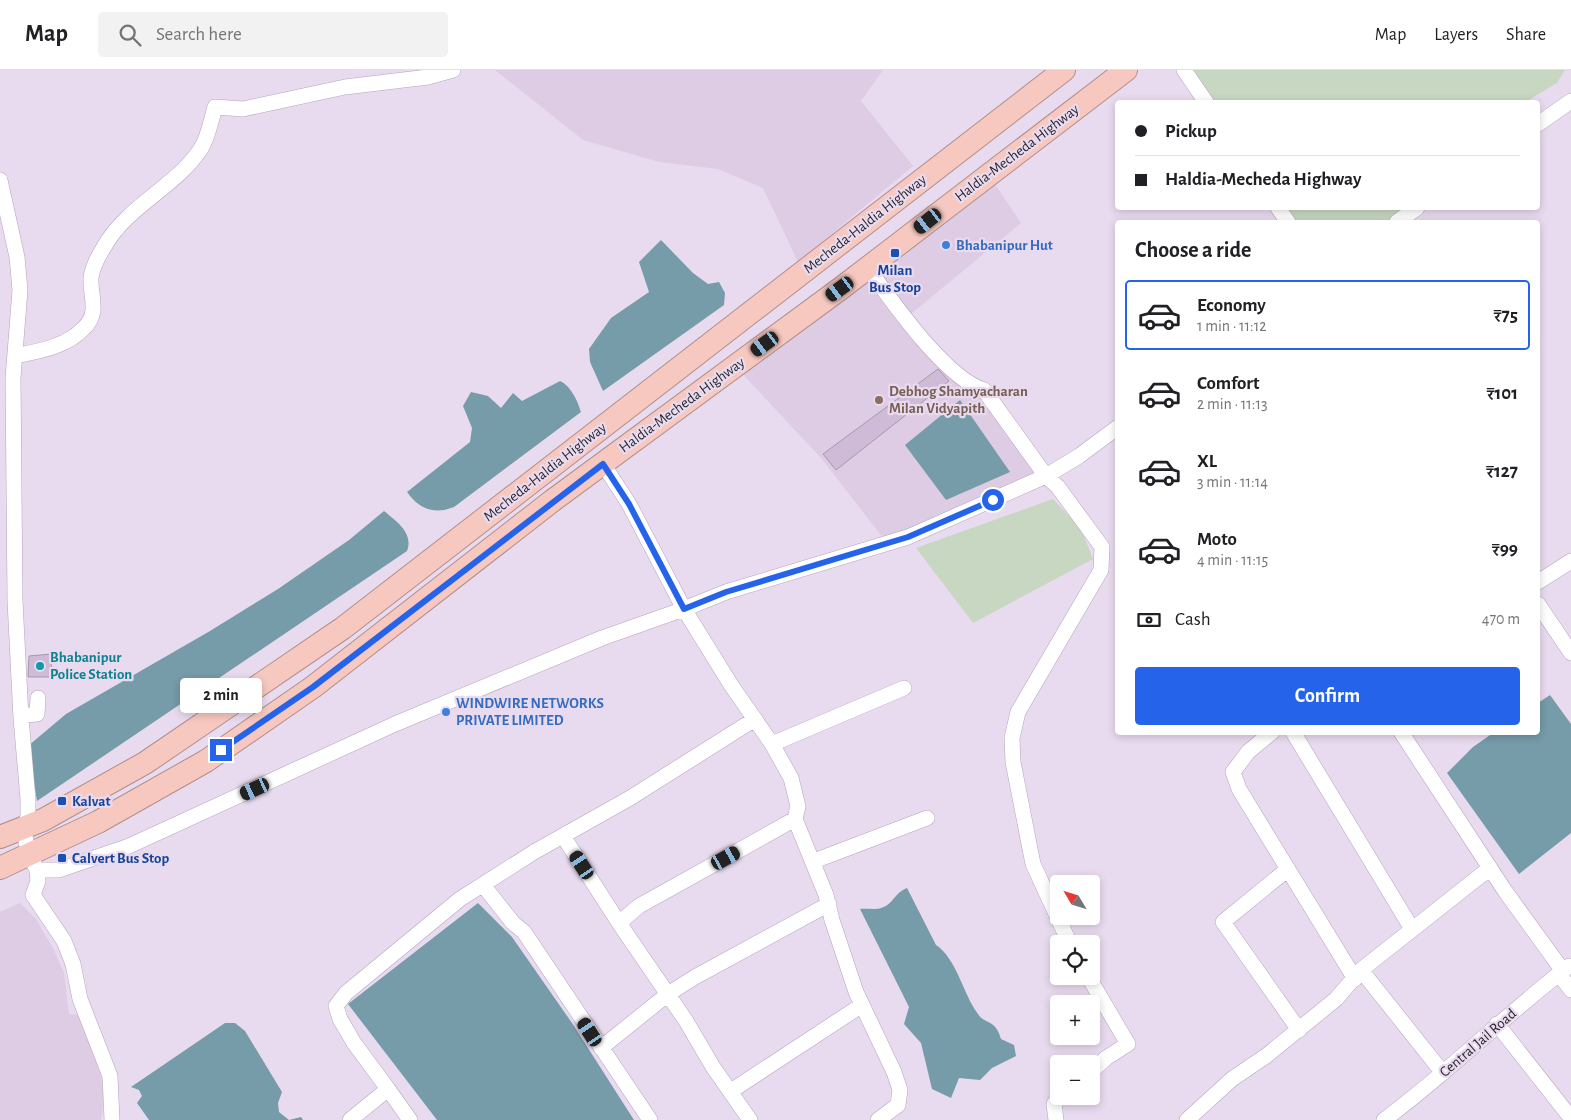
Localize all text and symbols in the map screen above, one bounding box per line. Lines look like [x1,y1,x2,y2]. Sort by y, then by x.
search box [98,12,448,57]
icon: search [116,21,144,49]
text: Map [25,22,68,46]
text: Search here [156,25,242,44]
text: Map [1375,26,1406,44]
text: Layers [1434,26,1478,44]
text: Share [1506,26,1546,44]
street label: Haldia-Mecheda Highway [952,101,1082,204]
text: Pickup [1165,122,1217,141]
text: Haldia-Mecheda Highway [1165,170,1362,189]
street label: Mecheda-Haldia Highway [801,171,930,276]
car [911,206,944,236]
place label: Bhabanipur Hut [956,238,1053,253]
marker: Bhabanipur Hut [940,239,952,251]
text: Choose a ride [1135,239,1251,261]
marker: Milan Bus Stop [889,247,901,259]
place label: Milan Bus Stop [869,263,921,295]
car [823,274,856,304]
icon: car [1137,293,1182,338]
text: Economy [1197,296,1266,315]
text: ₹75 [1494,306,1518,325]
text: 1 min · 11:12 [1197,318,1266,334]
car [748,329,781,359]
street label: Haldia-Mecheda Highway [617,354,748,455]
icon: car [1137,371,1182,416]
text: Comfort [1197,374,1259,393]
place label: Debhog Shamyacharan Milan Vidyapith [889,384,1028,416]
text: ₹101 [1486,384,1518,403]
marker: Debhog Shamyacharan Milan Vidyapith [873,394,885,406]
text: 2 min · 11:13 [1197,396,1268,412]
street label: Mecheda-Haldia Highway [481,419,610,524]
icon: car [1137,449,1182,494]
text: XL [1197,452,1217,471]
text: ₹127 [1486,462,1518,481]
text: 3 min · 11:14 [1197,474,1268,490]
route start [982,489,1004,511]
icon: car [1137,527,1182,572]
text: Moto [1197,530,1237,549]
text: ₹99 [1492,540,1518,559]
text: 4 min · 11:15 [1197,552,1268,568]
icon: cash [1135,606,1163,634]
text: Cash [1175,610,1211,629]
text: 470 m [1482,611,1520,627]
place label: Bhabanipur Police Station [50,650,132,682]
marker: Bhabanipur Police Station [34,660,46,672]
button: Confirm [1135,667,1520,725]
callout: 2 min [180,678,262,712]
text: 2 min [203,687,239,703]
place label: WINDWIRE NETWORKS PRIVATE LIMITED [456,696,604,728]
marker: WINDWIRE NETWORKS PRIVATE LIMITED [440,706,452,718]
route end [210,739,232,761]
car [238,776,271,802]
place label: Kalvat [72,794,111,809]
marker: Kalvat [56,795,68,807]
car [709,844,742,872]
car [567,848,596,882]
place label: Calvert Bus Stop [72,851,169,866]
marker: Calvert Bus Stop [56,852,68,864]
north arrow [1050,875,1100,925]
map controls [1050,875,1100,1105]
button: locate [1050,935,1100,985]
button: + [1050,995,1100,1045]
street label: Central Jail Road [1437,1006,1519,1080]
car [575,1015,604,1049]
button: − [1050,1055,1100,1105]

